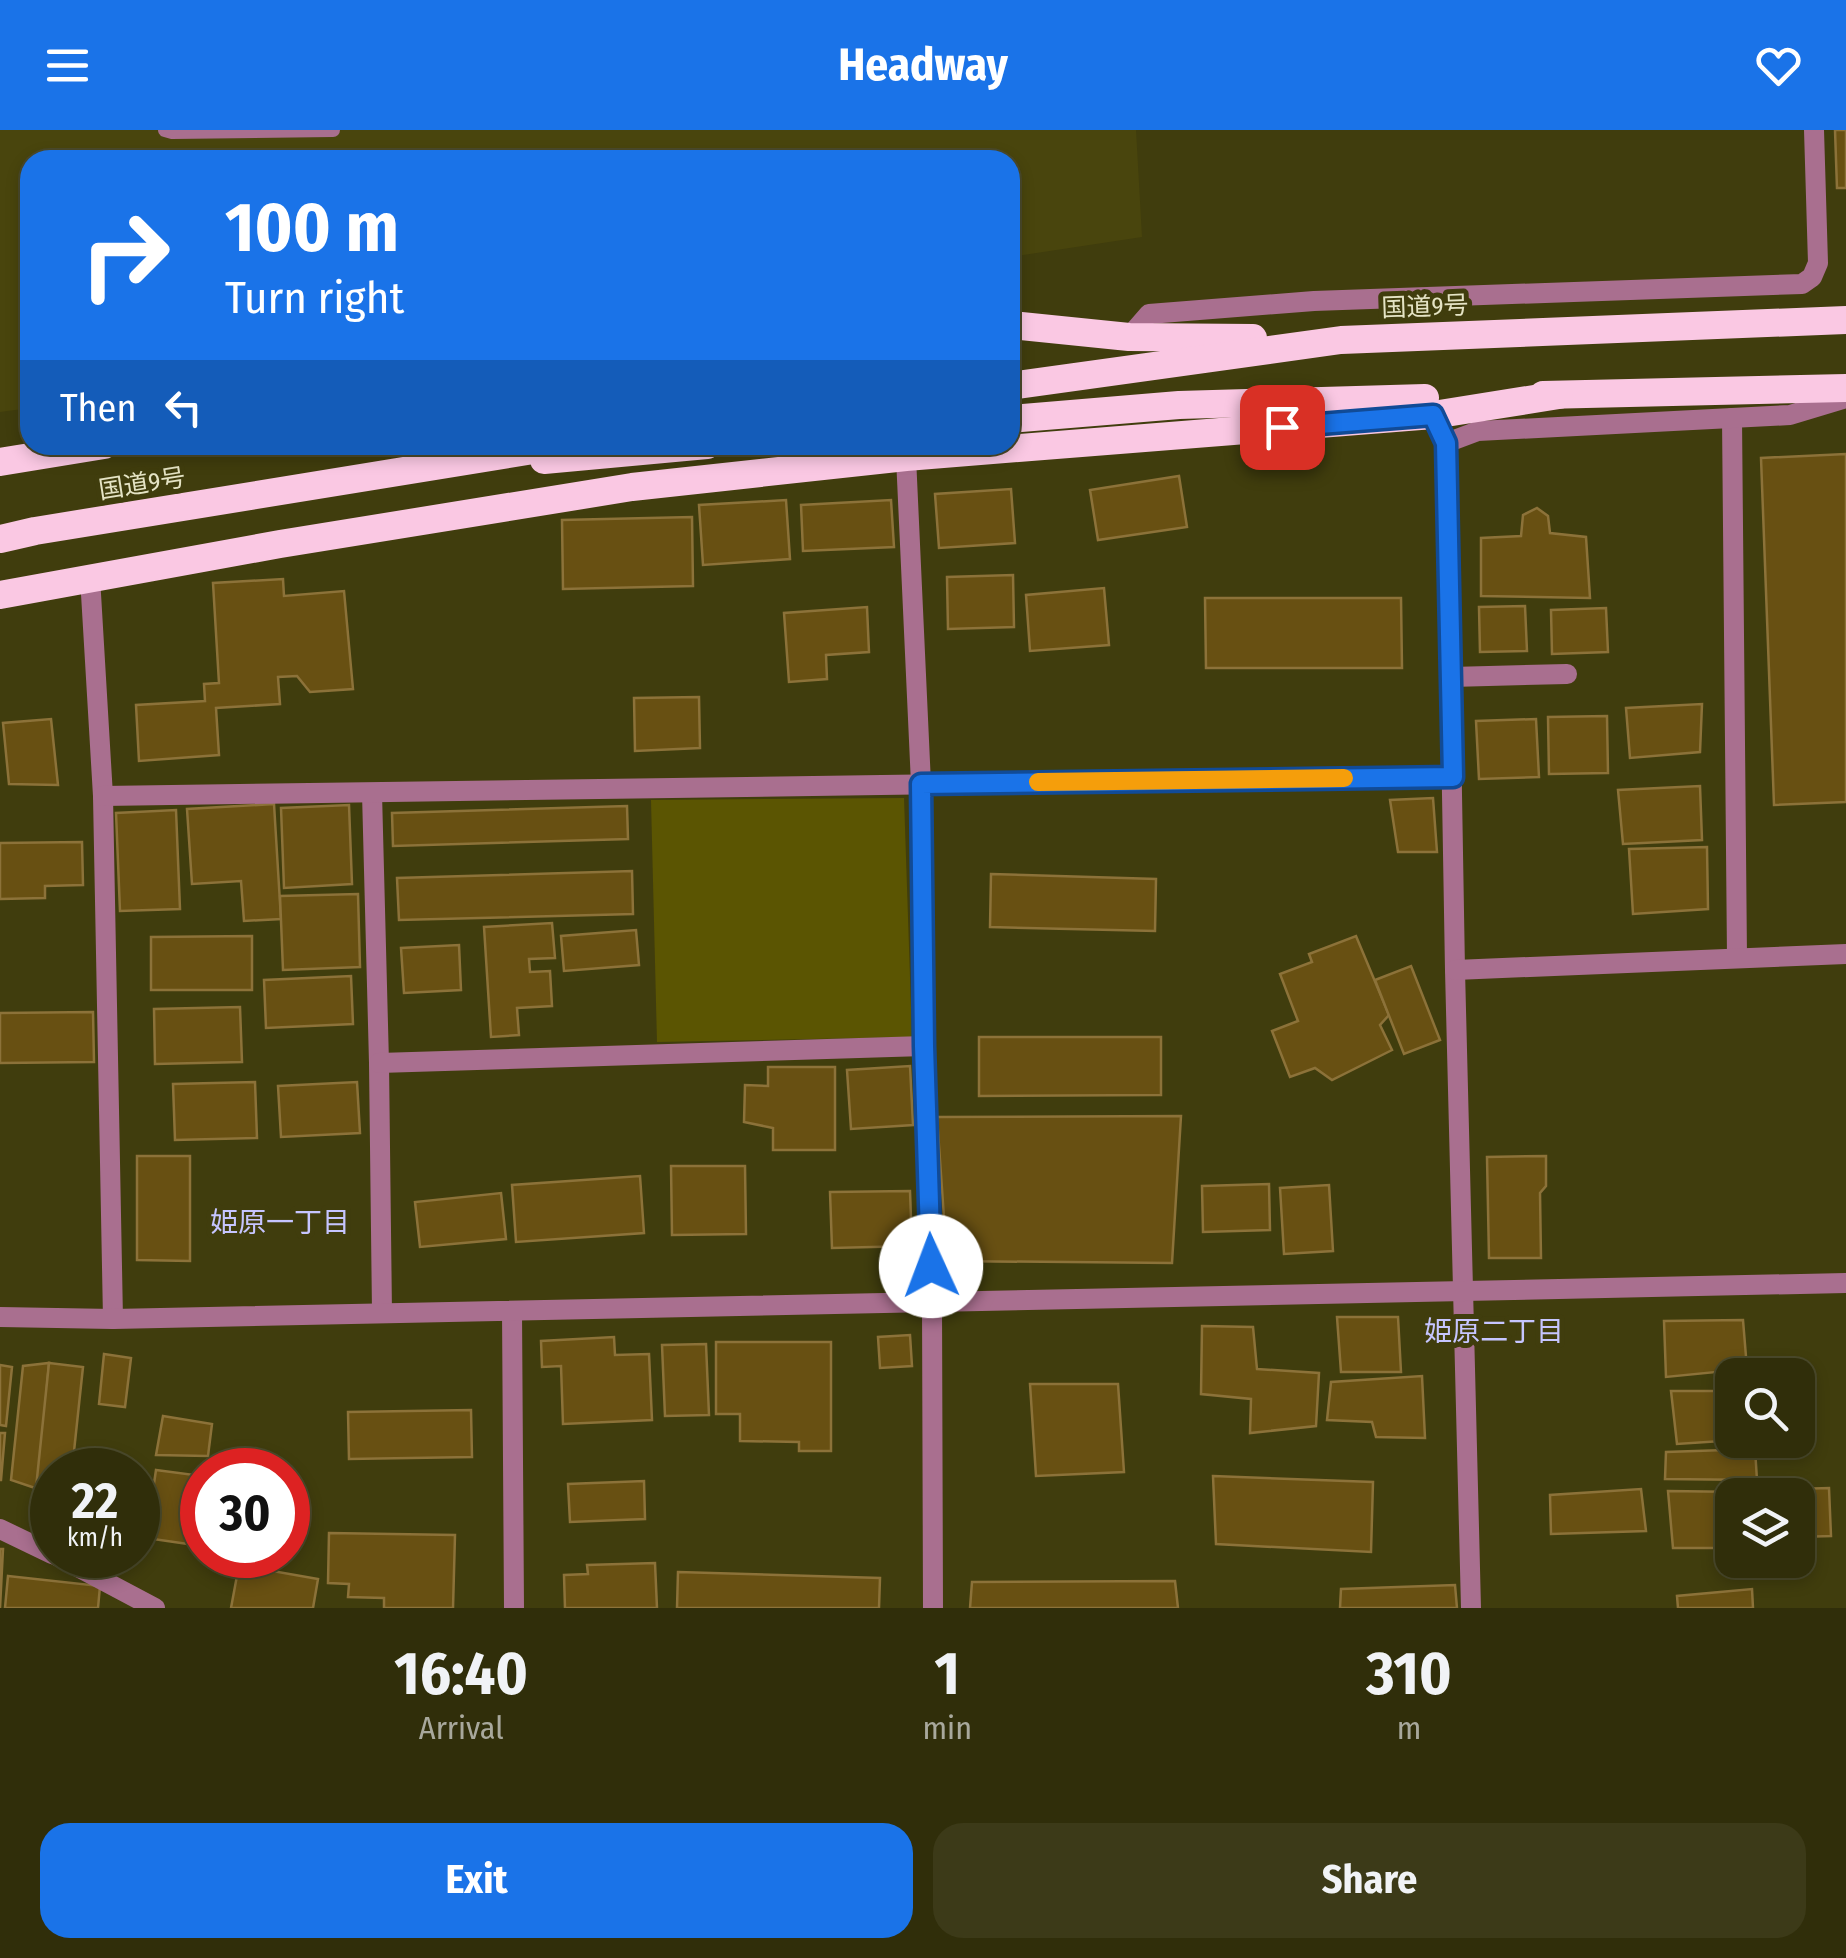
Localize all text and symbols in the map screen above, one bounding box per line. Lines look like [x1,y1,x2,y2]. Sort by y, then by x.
icon: menu [40,38,95,93]
text: Headway [838,38,1008,92]
icon: heart [1751,38,1806,93]
text: 100 m [225,186,399,270]
icon: right [60,190,190,320]
text: Turn right [225,271,404,325]
street label: 国道9号 [1381,290,1469,324]
icon: left [156,380,211,435]
text: Then [60,385,136,431]
pin [1240,385,1325,470]
icon: arrive [1255,400,1310,455]
street label: 国道9号 [97,462,188,506]
district label: 姫原一丁目 [210,1206,350,1239]
position arrow [879,1214,983,1318]
district label: 姫原二丁目 [1424,1315,1564,1348]
map controls [1715,1358,1815,1578]
button: search [1715,1358,1815,1458]
speed limit sign: 30 [180,1448,310,1578]
text: 22 [72,1471,118,1531]
button: layers [1715,1478,1815,1578]
text: km/h [67,1523,123,1553]
text: 16:40 [394,1638,528,1710]
text: 1 [935,1638,960,1710]
text: 310 [1366,1638,1452,1710]
text: Arrival [419,1709,504,1747]
text: min [922,1709,972,1747]
text: m [1397,1709,1421,1747]
button: Exit [40,1823,913,1938]
button: Share [933,1823,1806,1938]

